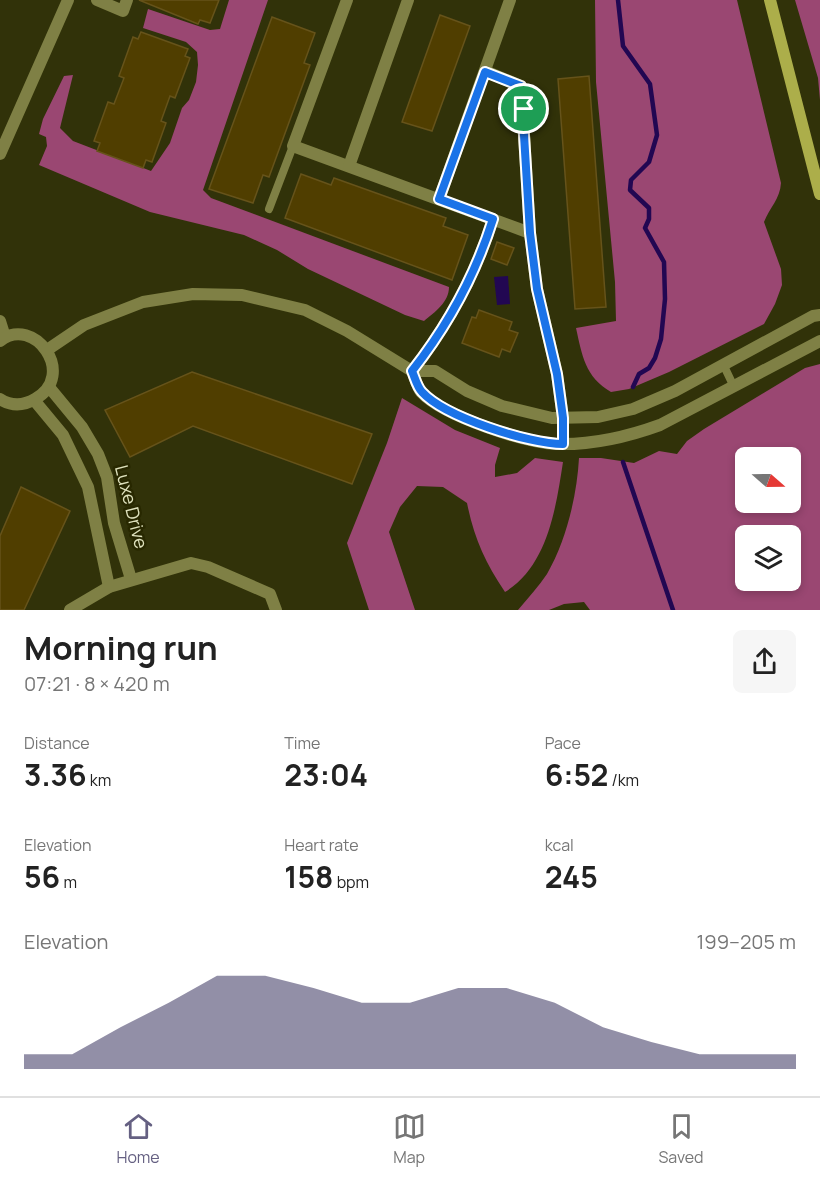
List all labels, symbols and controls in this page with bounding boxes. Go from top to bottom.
pin [498,83,549,134]
icon: arrive [507,92,540,125]
north arrow [735,447,801,513]
map controls [735,447,801,591]
street label: Luxe Drive [110,463,154,551]
button: layers [735,525,801,591]
text: Morning run [24,625,218,670]
button: share [733,630,796,693]
text: 07:21 · 8 × 420 m [24,670,170,697]
text: Distance [24,732,90,754]
text: Time [284,732,320,754]
text: Pace [545,732,581,754]
text: 3.36 [24,754,87,795]
text: 23:04 [284,754,368,795]
text: 6:52 [545,754,608,795]
text: km [87,769,111,791]
text: /km [608,769,639,791]
text: Elevation [24,834,92,856]
text: Heart rate [284,834,359,856]
text: kcal [545,834,574,856]
text: 56 [24,856,60,897]
text: 158 [284,856,333,897]
text: 245 [545,856,598,897]
text: m [60,871,77,893]
text: bpm [333,871,369,893]
text: Elevation [24,928,108,955]
text: 199–205 m [696,928,796,955]
tab: Home [116,1110,160,1168]
tab: Map [393,1110,426,1168]
tab: Saved [658,1110,704,1168]

